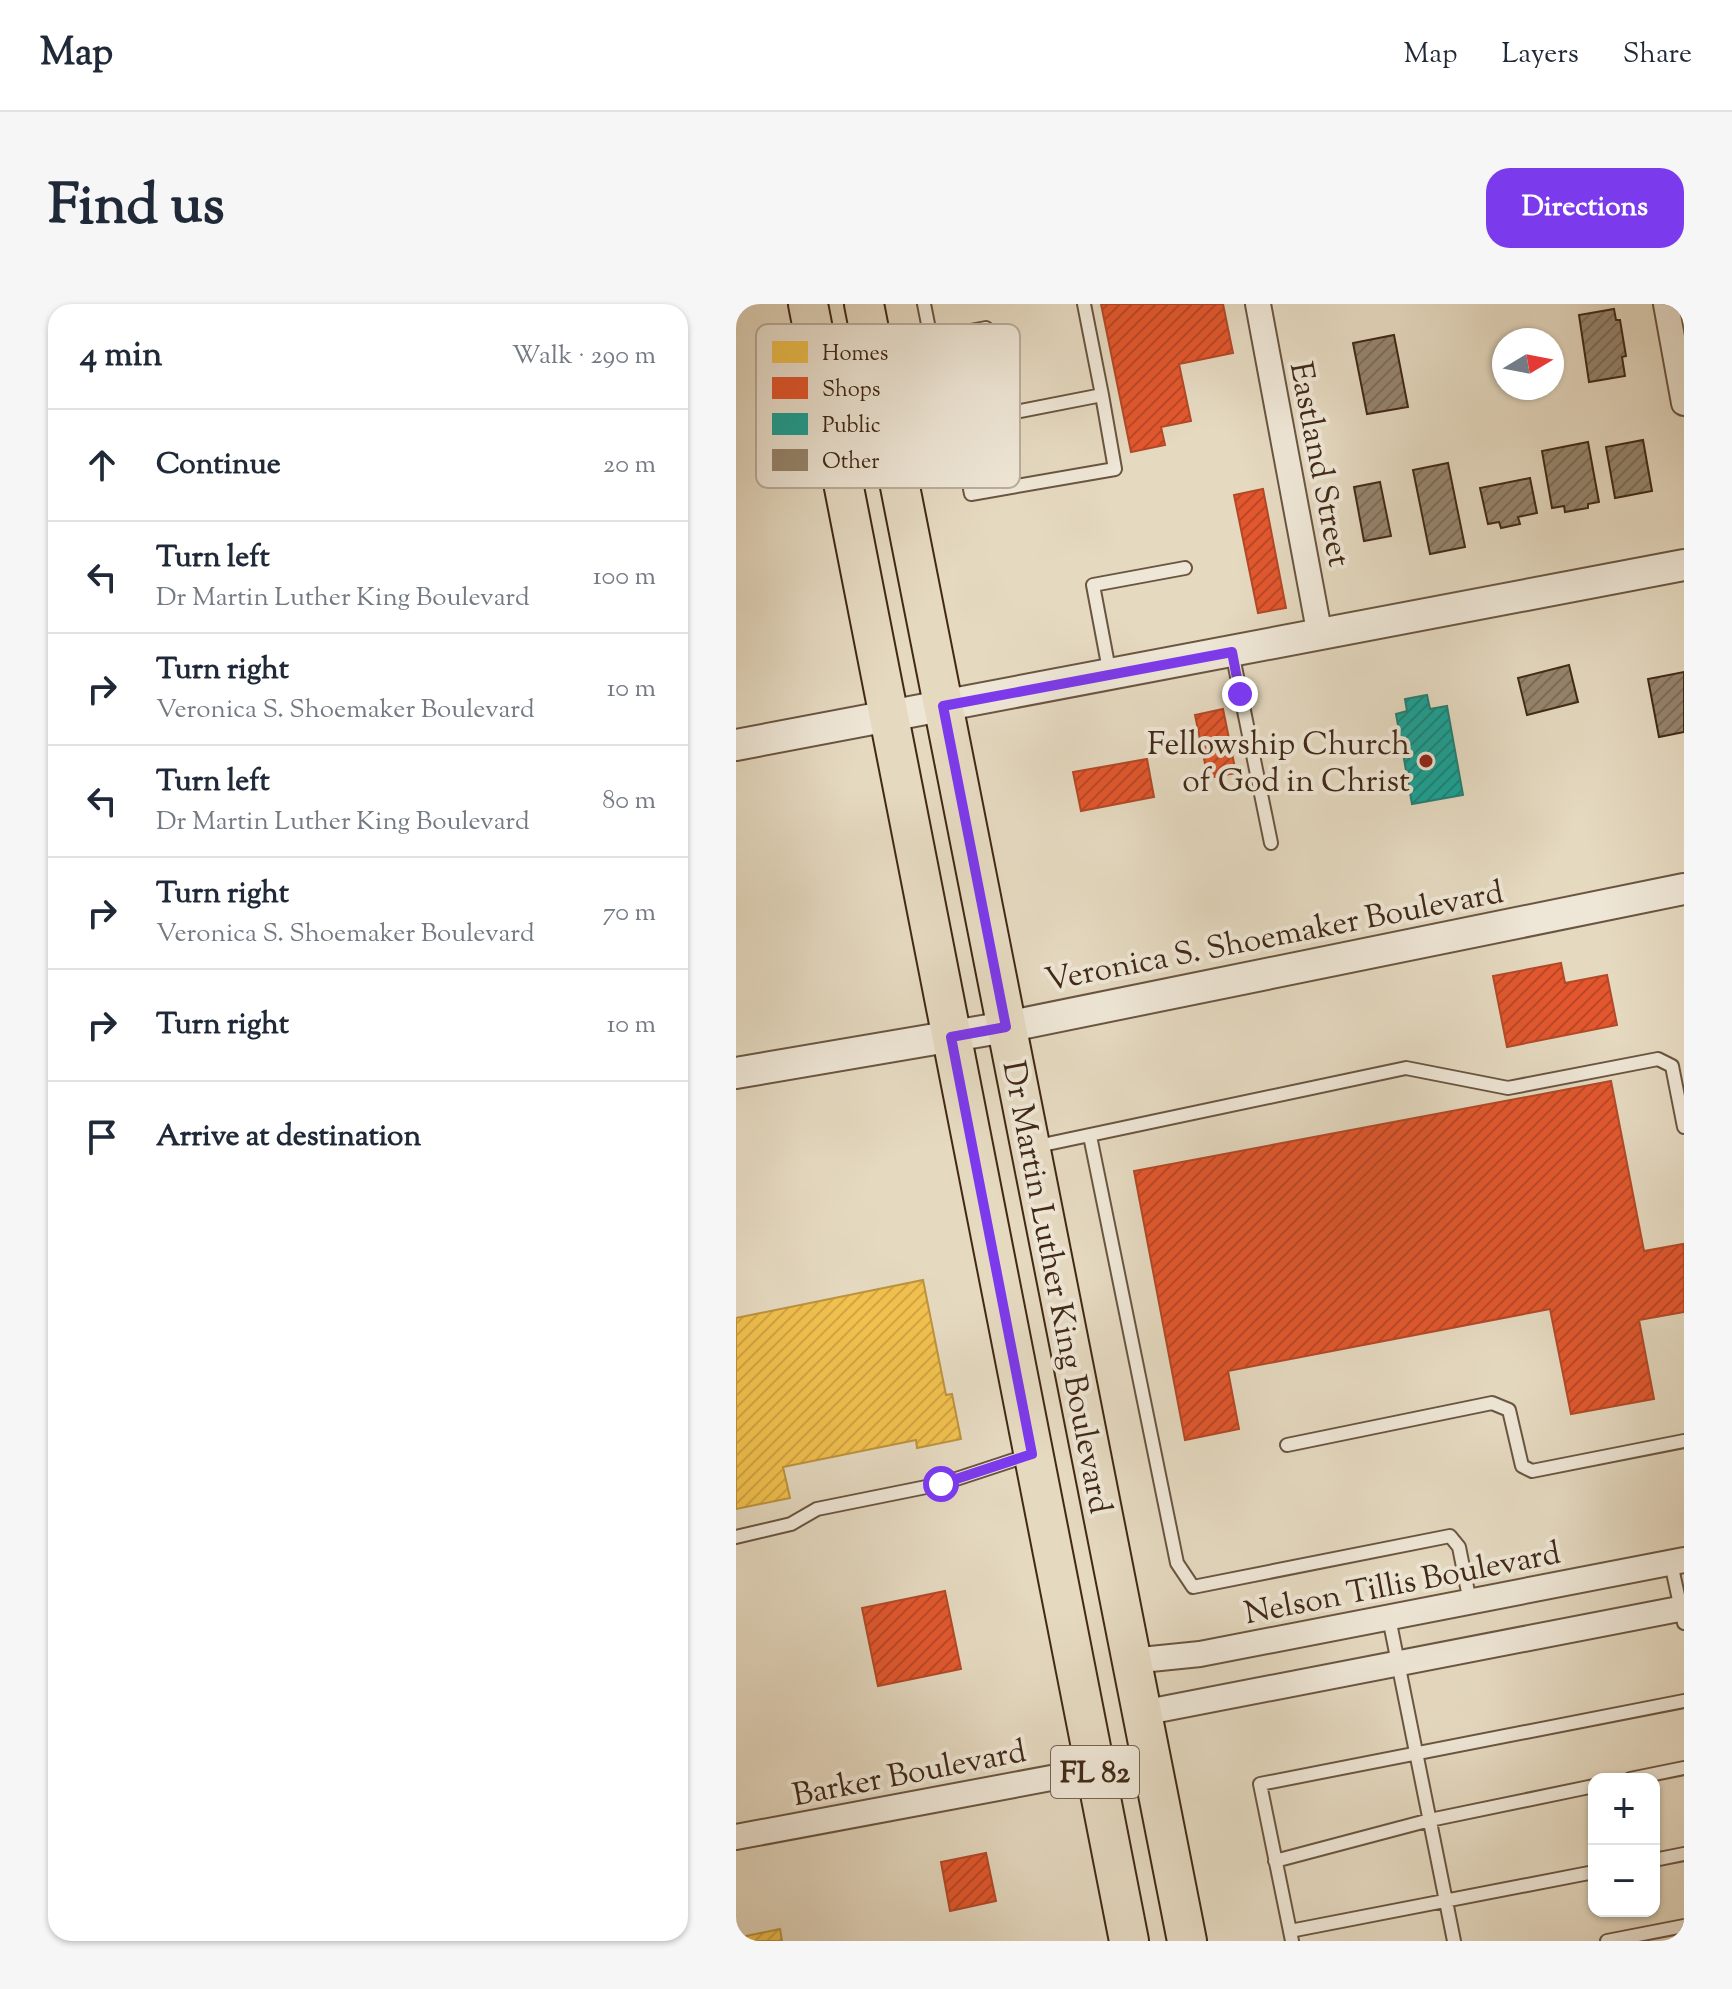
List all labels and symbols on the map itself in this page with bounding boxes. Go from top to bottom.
legend [756,324,1020,488]
north arrow [1492,328,1564,400]
text: Homes [822,339,888,371]
street label: Eastland Street [1276,358,1360,571]
text: Shops [822,375,880,407]
text: Public [822,411,881,443]
text: Other [822,447,880,479]
route end [1222,676,1258,712]
place label: Fellowship Church of God in Christ [1147,723,1410,806]
marker: Fellowship Church of God in Christ [1417,752,1435,770]
street label: Veronica S. Shoemaker Boulevard [1041,871,1508,1005]
street label: Dr Martin Luther King Boulevard [989,1057,1122,1518]
route start [923,1466,959,1502]
street label: Nelson Tillis Boulevard [1241,1532,1565,1638]
street label: Barker Boulevard [789,1730,1030,1820]
road number: FL 82 [1051,1746,1139,1798]

